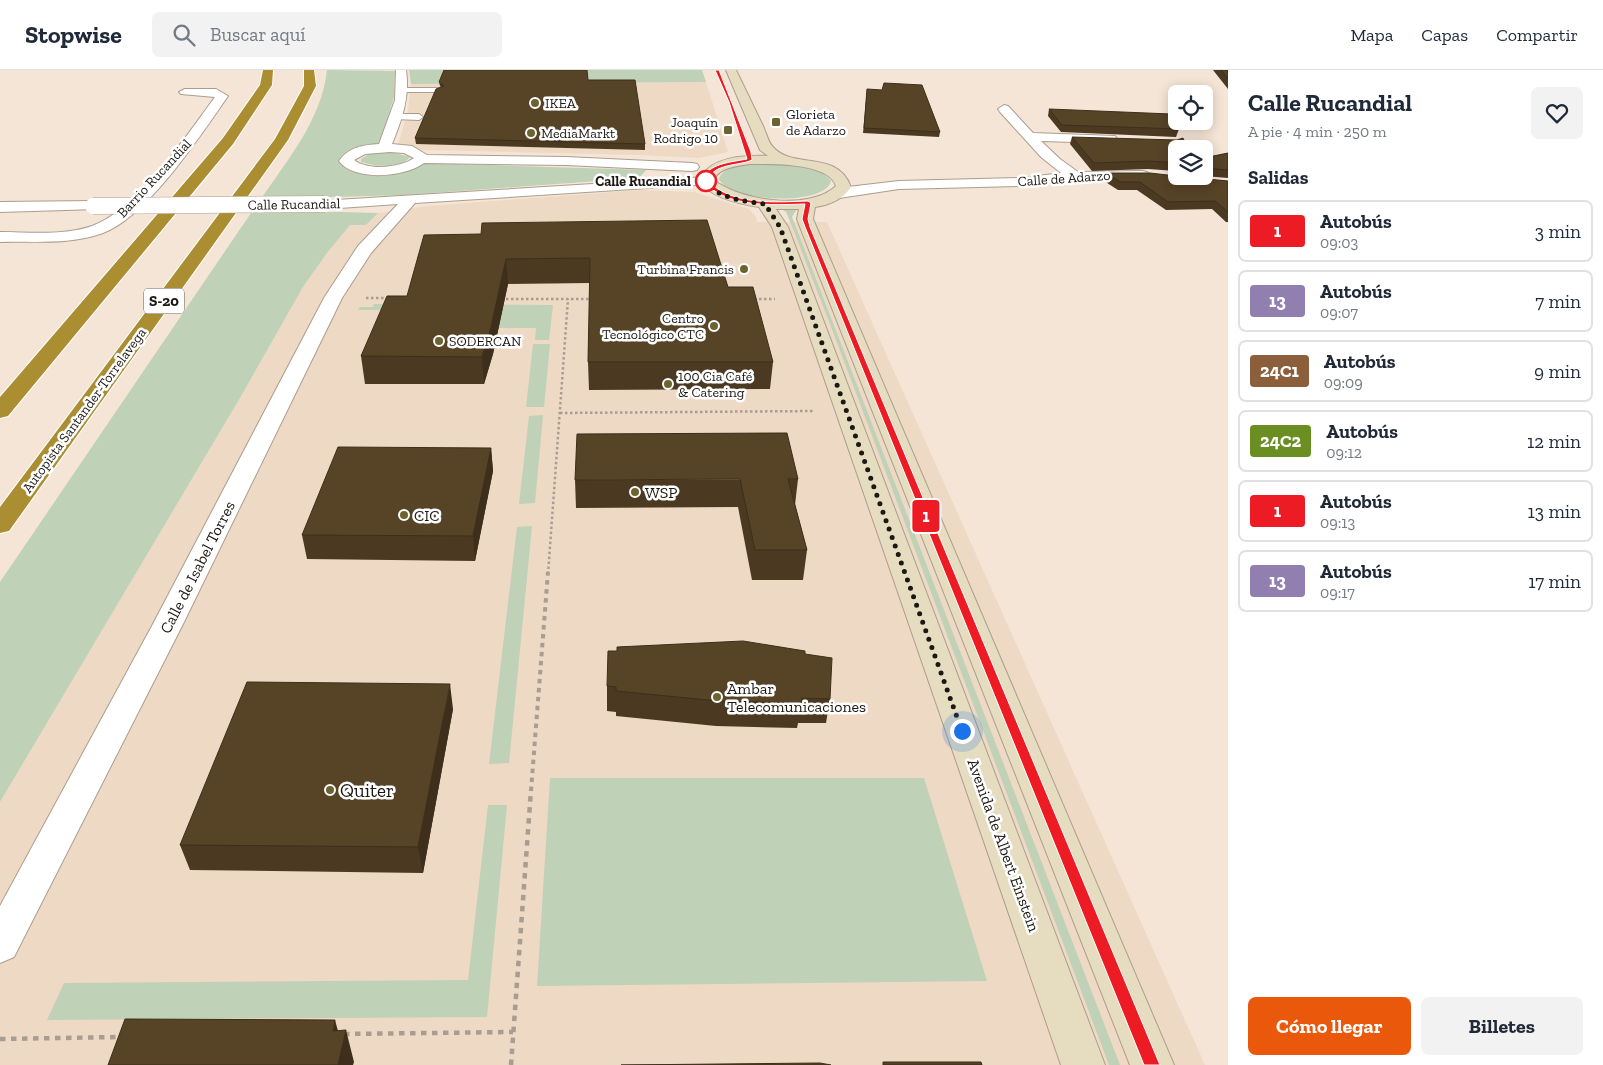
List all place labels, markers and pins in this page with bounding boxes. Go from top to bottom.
place label: IKEA [545,95,577,112]
marker: IKEA [529,97,541,109]
place label: Glorieta de Adarzo [786,106,846,139]
place label: Joaquín Rodrigo 10 [653,114,718,147]
marker: Glorieta de Adarzo [770,116,782,128]
marker: Joaquín Rodrigo 10 [722,124,734,136]
place label: MediaMarkt [541,125,616,142]
marker: MediaMarkt [525,127,537,139]
marker: Calle Rucandial [695,170,717,192]
place label: Calle Rucandial [595,173,691,190]
place label: Turbina Francis [637,261,734,278]
marker: Turbina Francis [738,263,750,275]
place label: Centro Tecnológico CTC [602,310,704,343]
marker: Centro Tecnológico CTC [708,320,720,332]
place label: SODERCAN [449,333,521,350]
marker: SODERCAN [433,335,445,347]
place label: 100 Cia Café & Catering [678,368,753,401]
marker: 100 Cia Café & Catering [662,378,674,390]
place label: WSP [645,483,678,502]
marker: WSP [629,486,641,498]
place label: CIC [414,506,440,525]
marker: CIC [398,509,410,521]
place label: Ambar Telecomunicaciones [727,679,866,716]
marker: Ambar Telecomunicaciones [711,691,723,703]
place label: Quiter [340,779,394,802]
marker: Quiter [324,784,336,796]

